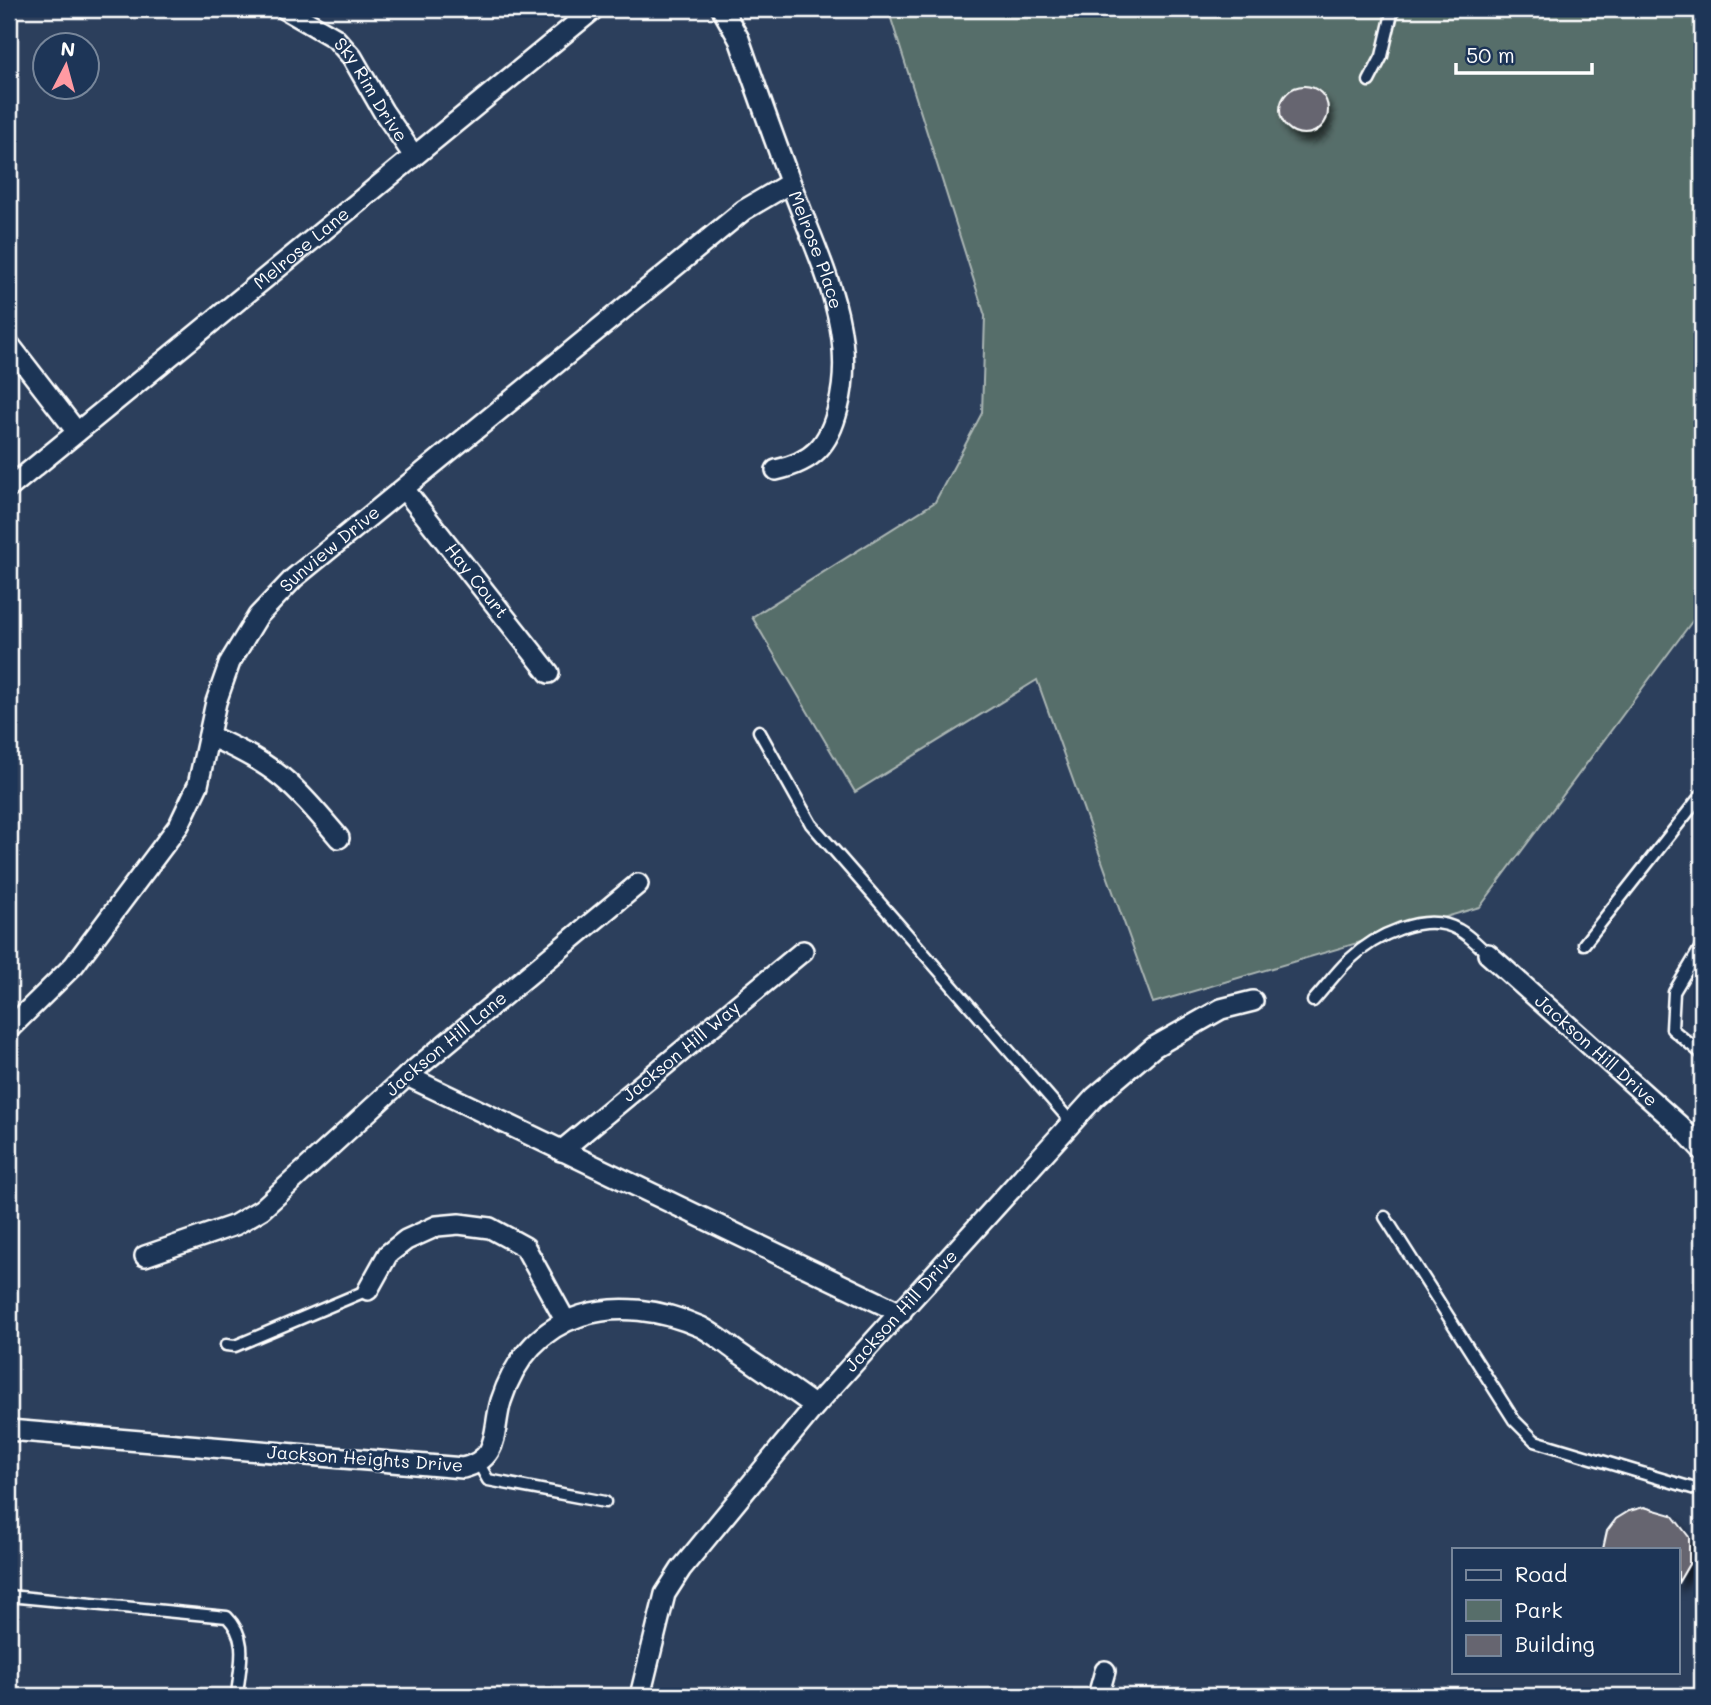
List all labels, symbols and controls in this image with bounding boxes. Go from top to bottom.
north arrow [32,32,102,102]
street label: Sky Rim Drive [329,32,414,146]
scale bar [1456,32,1592,76]
text: N [59,35,76,62]
text: 50 m [1466,41,1515,68]
street label: Melrose Place [784,187,849,311]
street label: Melrose Lane [248,201,354,294]
street label: Sunview Drive [274,500,384,597]
street label: Hay Court [440,538,514,623]
street label: Jackson Hill Lane [380,985,511,1101]
street label: Jackson Hill Drive [1530,989,1663,1111]
street label: Jackson Hill Way [617,995,745,1107]
street label: Jackson Hill Drive [839,1244,962,1377]
street label: Jackson Heights Drive [266,1439,464,1477]
legend [1452,1548,1680,1674]
text: Road [1515,1560,1567,1587]
text: Park [1515,1596,1563,1623]
text: Building [1515,1630,1595,1657]

